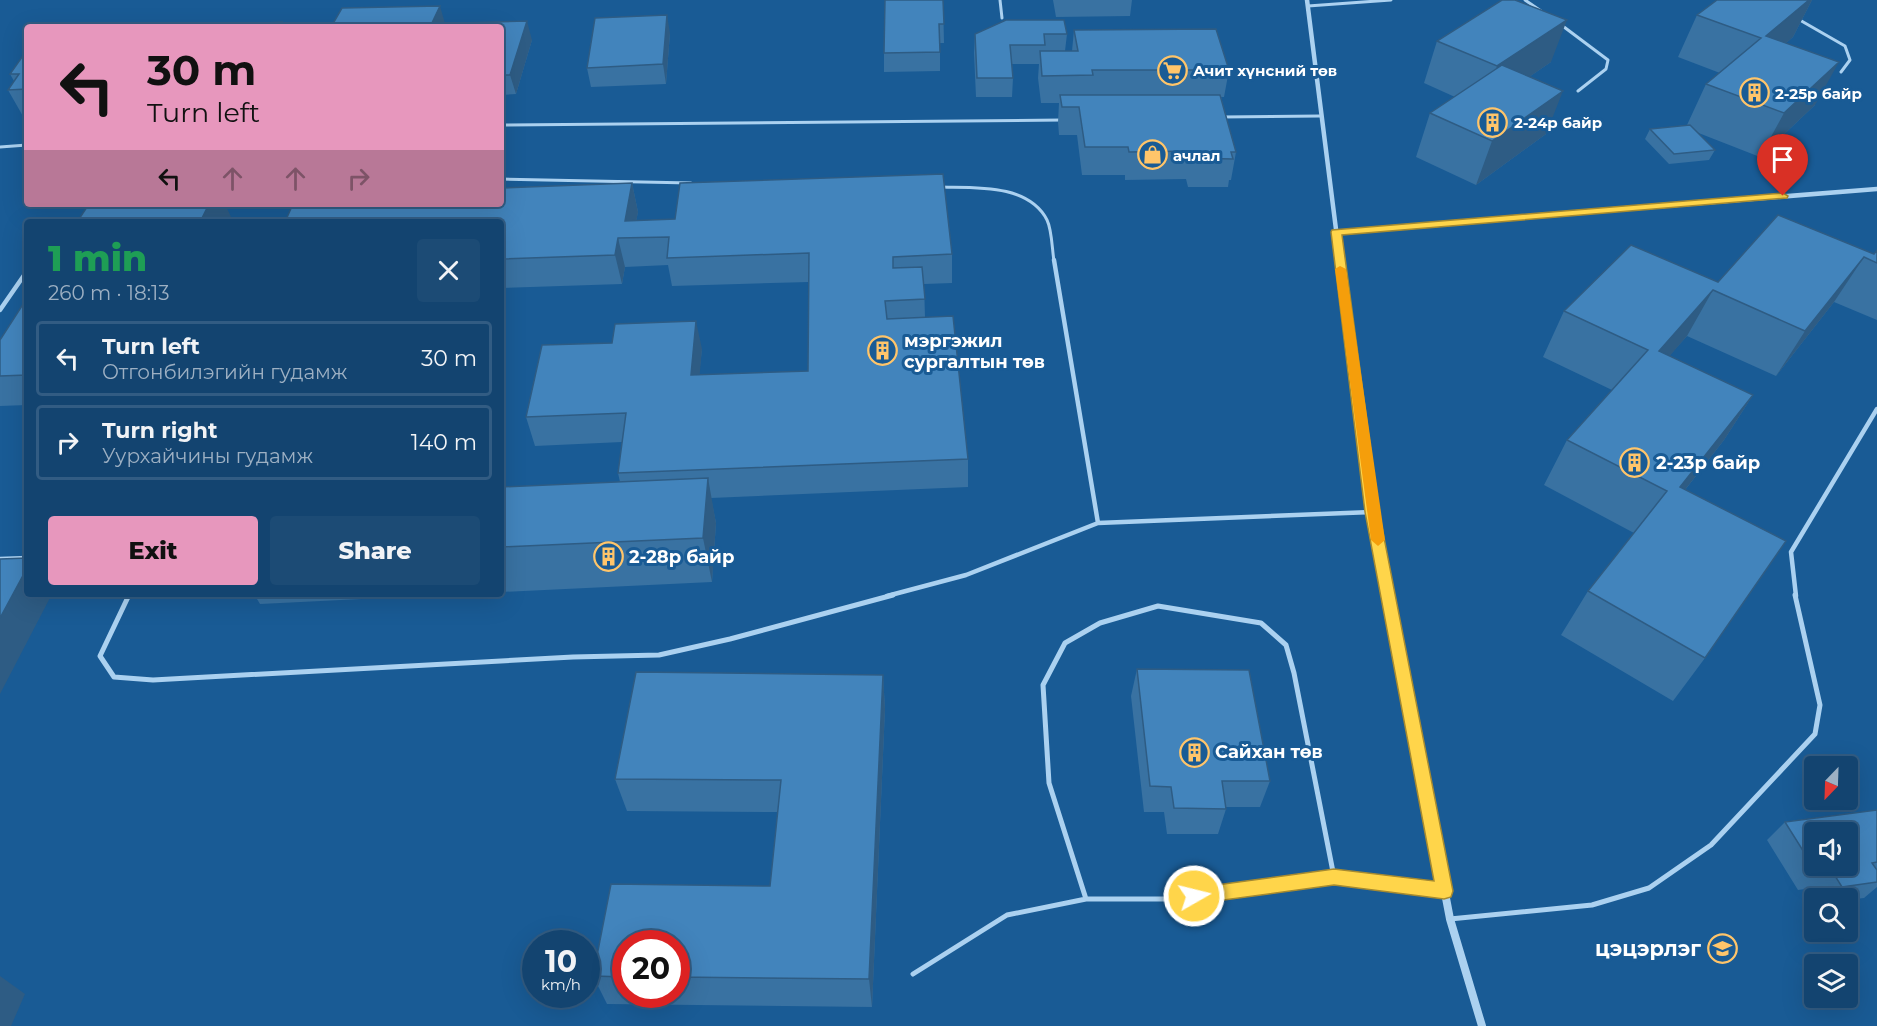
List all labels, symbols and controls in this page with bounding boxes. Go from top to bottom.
text: 30 m [147,44,256,96]
icon: left [48,48,126,126]
supermarket icon: Ачит хүнсний төв [1156,54,1188,86]
place label: Ачит хүнсний төв [1193,61,1337,80]
building icon: 2-25р байр [1738,77,1770,109]
place label: 2-25р байр [1775,84,1862,103]
text: Turn left [147,96,260,129]
building icon: 2-24р байр [1477,106,1509,138]
place label: 2-24р байр [1514,113,1602,132]
pin [1757,134,1808,196]
shop icon: ачлал [1136,139,1168,171]
icon: arrive [1766,143,1799,176]
place label: ачлал [1173,146,1221,165]
icon: left [153,162,186,195]
icon: ahead [216,162,249,195]
icon: ahead [279,162,312,195]
icon: right [342,162,375,195]
text: 1 min [48,236,147,280]
button: close [417,239,480,302]
text: 260 m · 18:13 [48,281,169,305]
place label: мэргэжил сургалтын төв [904,330,1045,373]
text: Turn left [102,333,200,360]
building icon: мэргэжил сургалтын төв [867,335,899,367]
icon: left [51,342,84,375]
text: 30 m [421,345,477,372]
text: Отгонбилэгийн гудамж [102,360,347,384]
text: Turn right [102,417,217,444]
icon: right [51,426,84,459]
text: 140 m [411,429,477,456]
text: Уурхайчины гудамж [102,444,313,468]
building icon: 2-23р байр [1619,447,1651,479]
place label: 2-23р байр [1656,452,1760,474]
button: Exit [48,516,258,585]
button: Share [270,516,480,585]
building icon: 2-28р байр [592,541,624,573]
place label: 2-28р байр [629,546,734,568]
building icon: Сайхан төв [1178,736,1210,768]
place label: Сайхан төв [1215,741,1323,763]
north arrow [1804,756,1858,810]
map controls [1804,756,1858,1008]
button: sound [1804,822,1858,876]
position arrow [1162,864,1226,928]
button: search [1804,888,1858,942]
speed limit sign: 20 [612,930,690,1008]
school or university icon: цэцэрлэг [1706,932,1738,964]
place label: цэцэрлэг [1595,936,1701,961]
text: 10 [545,943,577,980]
button: layers [1804,954,1858,1008]
text: km/h [541,975,581,994]

